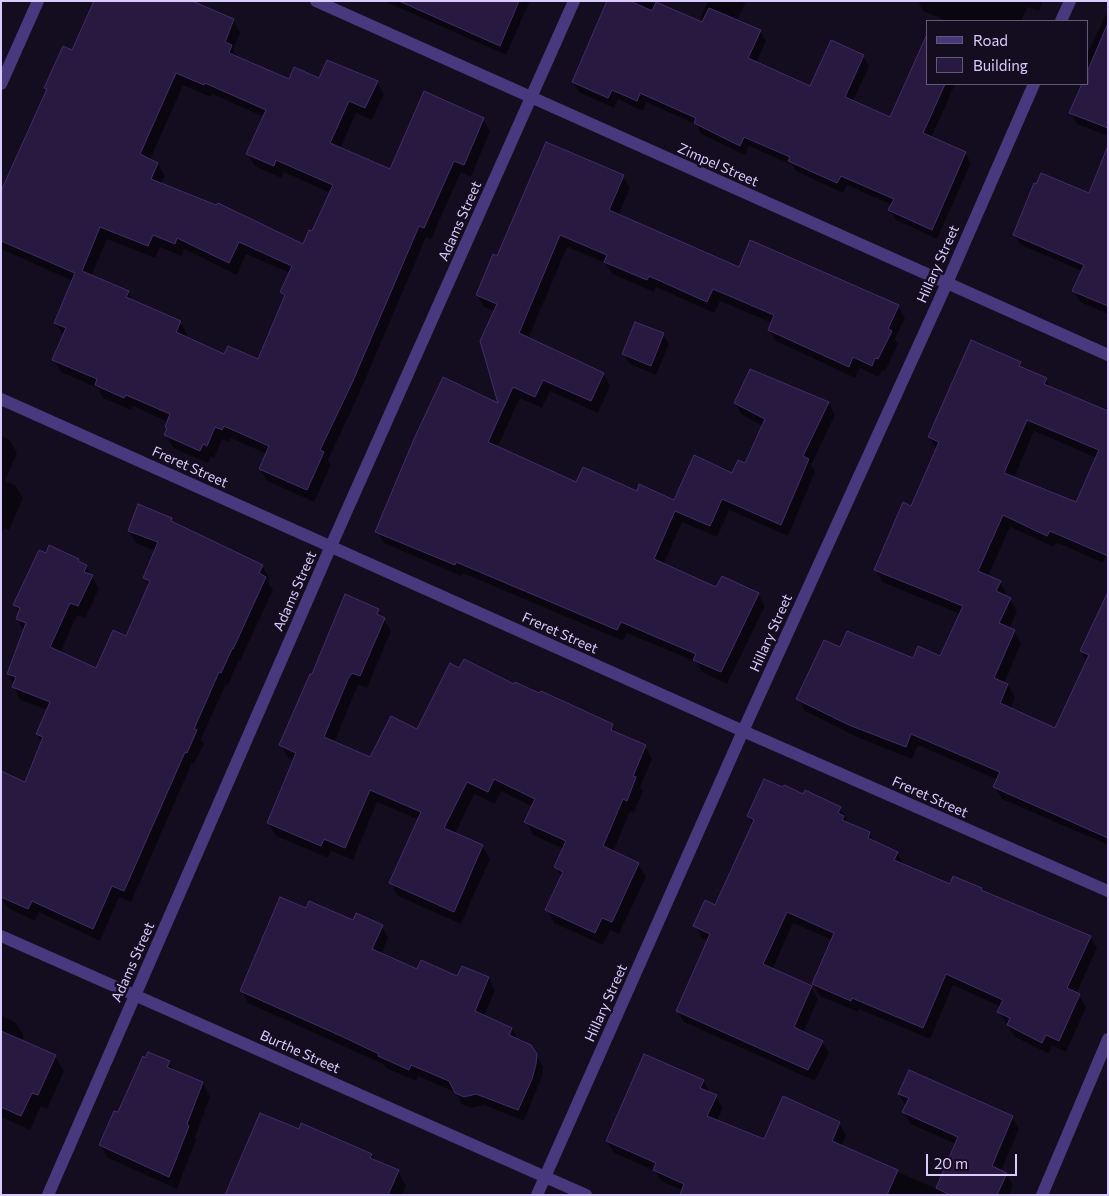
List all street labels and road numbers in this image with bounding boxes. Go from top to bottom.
street label: Zimpel Street [675,140,761,190]
street label: Adams Street [435,178,485,264]
street label: Hillary Street [913,222,963,306]
street label: Freret Street [149,443,231,491]
street label: Adams Street [270,548,320,634]
street label: Hillary Street [746,591,796,675]
street label: Freret Street [519,609,601,657]
street label: Freret Street [889,773,971,821]
street label: Adams Street [108,919,158,1005]
street label: Hillary Street [581,961,631,1045]
street label: Burthe Street [257,1027,343,1077]

